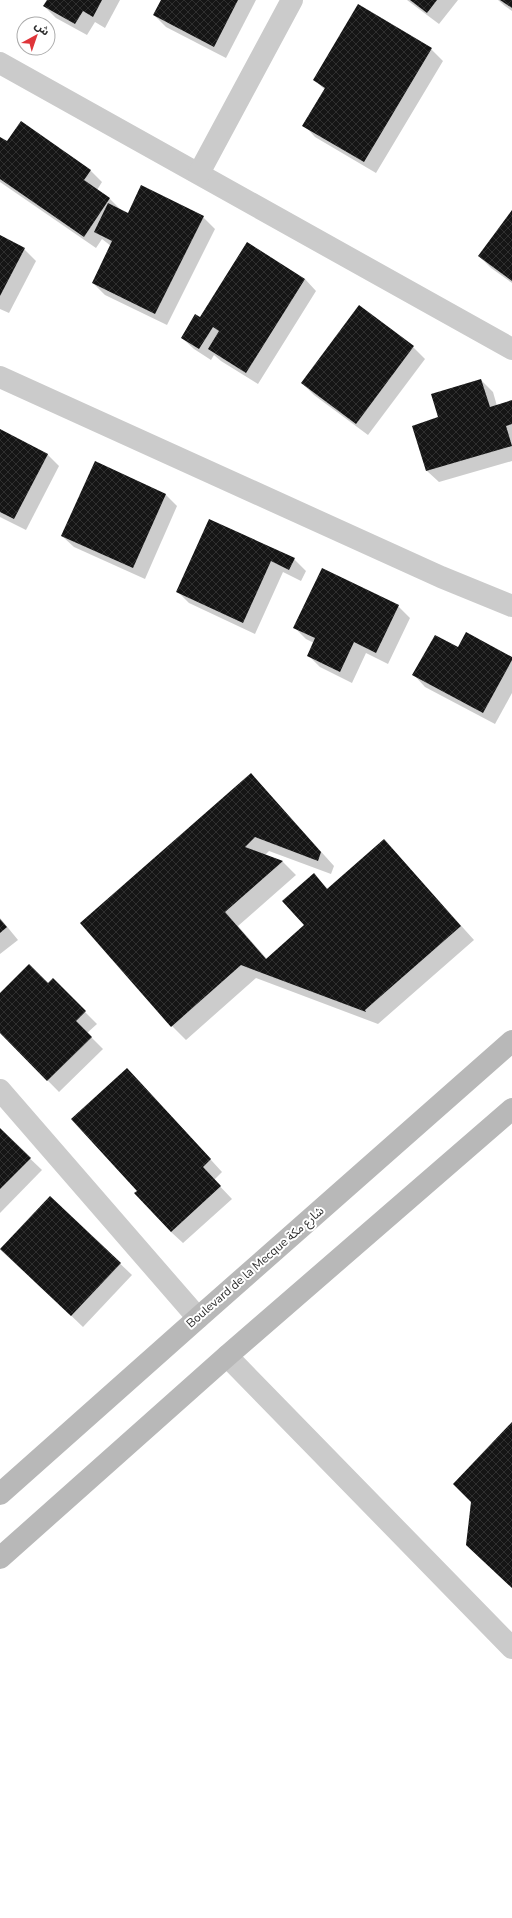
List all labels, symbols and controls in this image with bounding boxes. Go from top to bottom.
north arrow [16,16,56,56]
text: ش [32,18,53,39]
street label: Boulevard de la Mecque شارع مكة [183,1203,328,1332]

